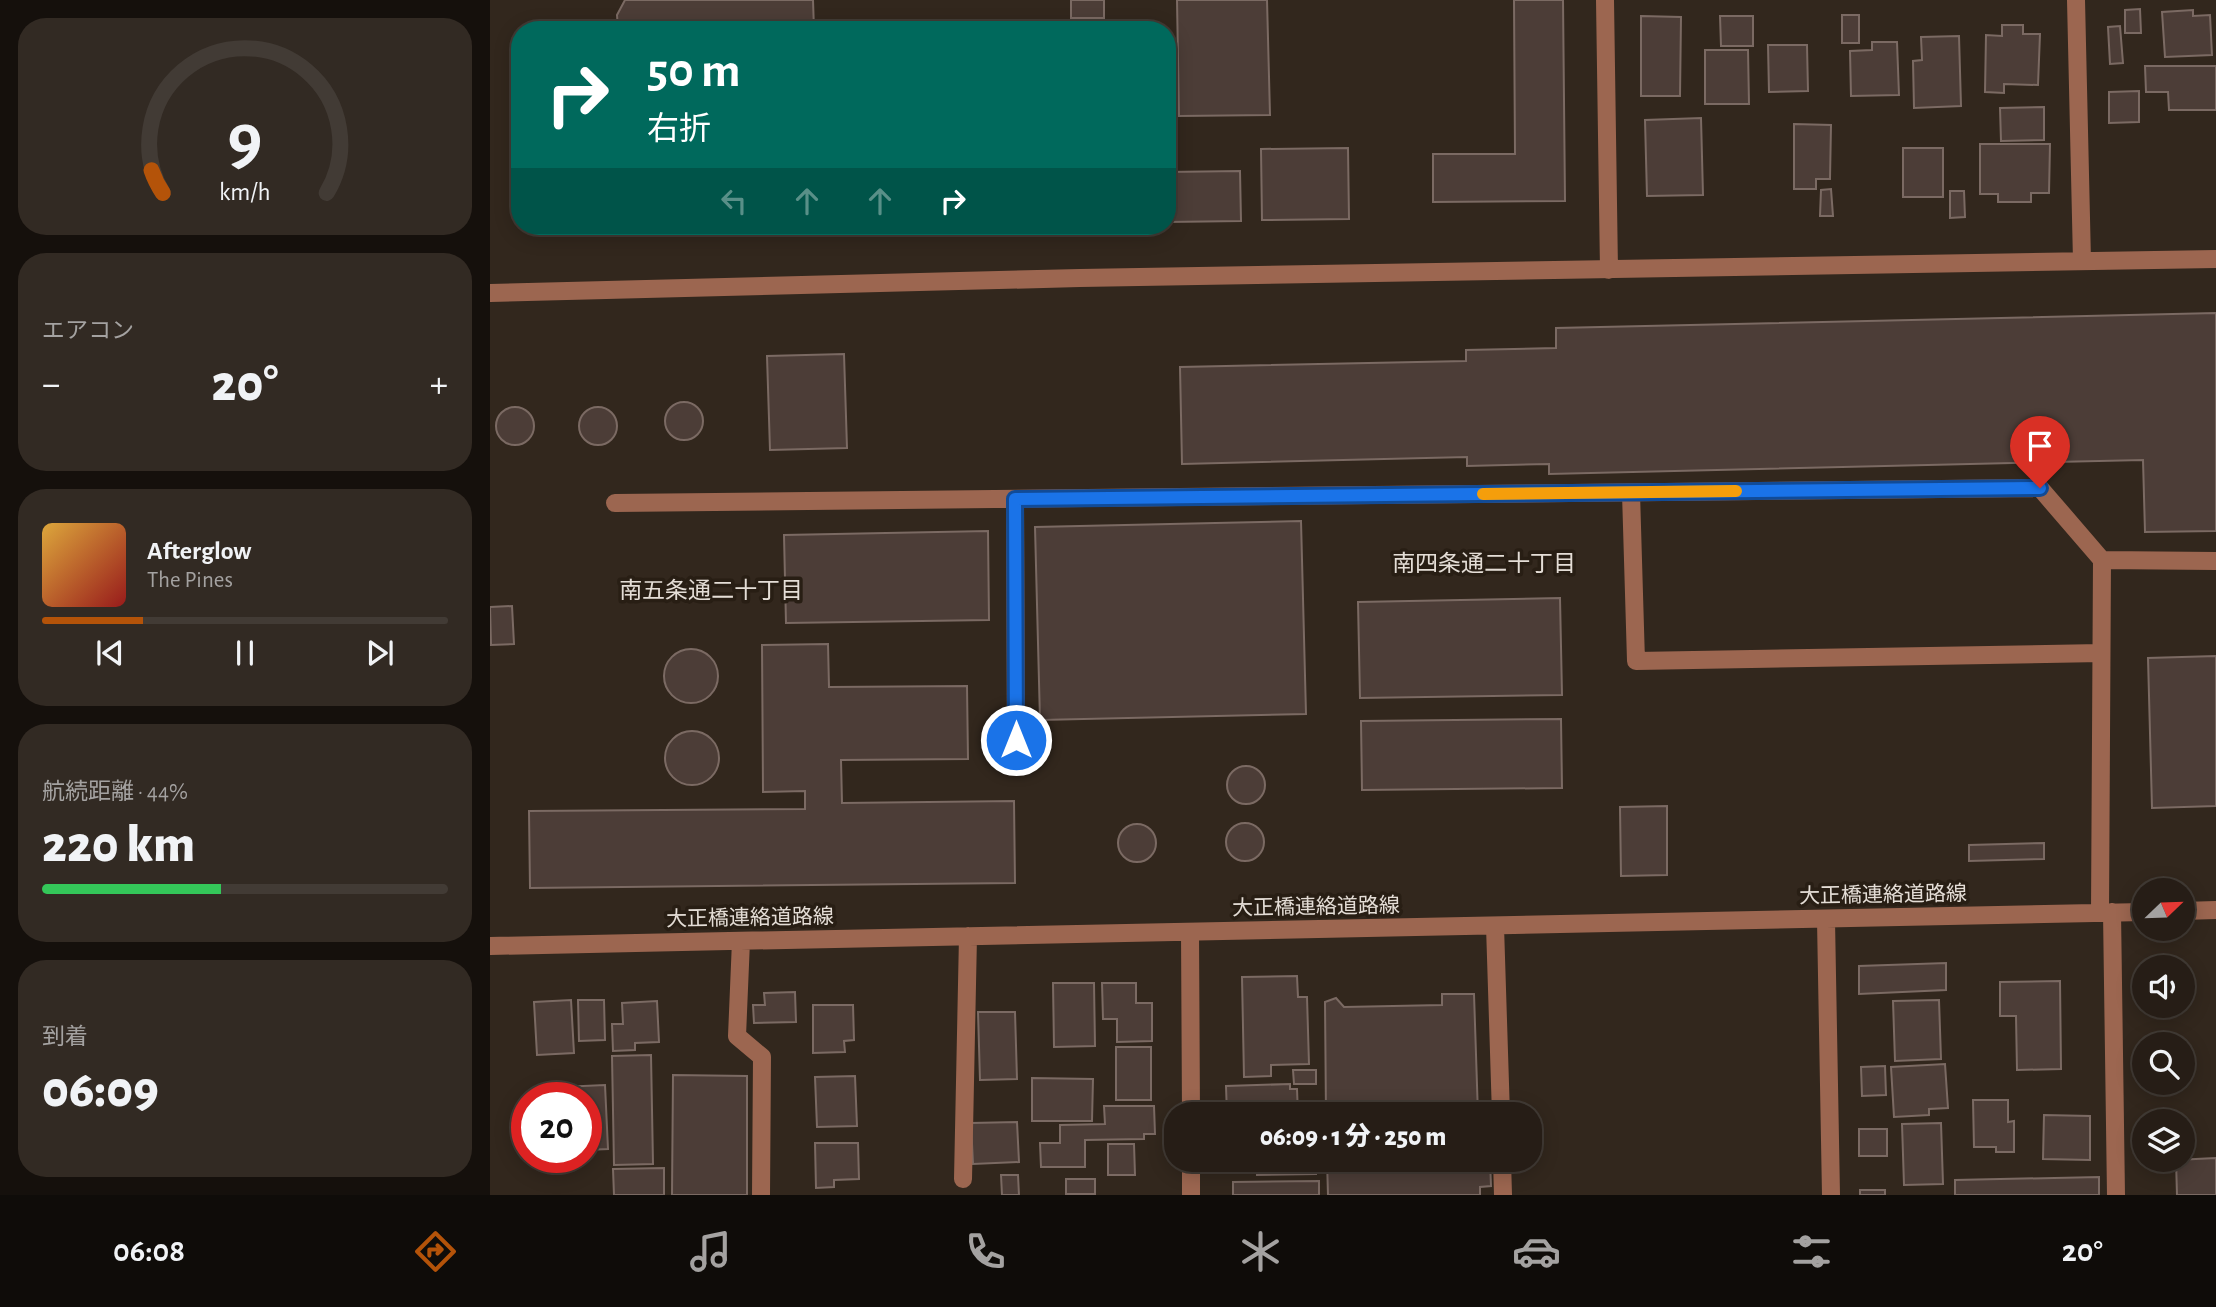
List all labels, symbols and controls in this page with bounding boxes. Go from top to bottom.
text: 50 m [647,47,741,96]
icon: right [532,49,623,140]
text: 9 [227,105,263,178]
text: 右折 [647,113,711,145]
text: km/h [219,180,271,205]
icon: left [715,182,753,220]
icon: ahead [788,182,826,220]
icon: ahead [861,182,899,220]
icon: right [934,182,972,220]
text: エアコン [42,320,134,343]
text: 20° [211,358,279,410]
text: − [42,366,60,404]
text: + [430,366,448,404]
pin [2010,416,2070,488]
icon: arrive [2021,427,2059,465]
text: Afterglow [147,538,251,564]
district label: 南四条通二十丁目 [1392,551,1576,576]
text: The Pines [147,569,233,592]
district label: 南五条通二十丁目 [619,578,803,603]
icon: previous [91,634,129,672]
icon: pause [226,634,264,672]
icon: next [361,634,399,672]
position arrow [979,703,1053,777]
text: 航続距離 · 44% [42,781,188,804]
text: 220 km [42,819,195,871]
north arrow [2132,878,2194,942]
map controls [2132,878,2195,1172]
street label: 大正橋連絡道路線 [1799,882,1967,907]
street label: 大正橋連絡道路線 [1232,894,1400,919]
street label: 大正橋連絡道路線 [666,905,834,930]
button: sound [2132,955,2195,1018]
text: 到着 [42,1026,88,1049]
button: search [2132,1032,2195,1095]
text: 06:09 [42,1064,159,1116]
speed limit sign: 20 [511,1082,602,1173]
button: layers [2132,1109,2195,1172]
text: 06:09 · 1 分 · 250 m [1260,1124,1446,1150]
icon: directions [411,1227,460,1276]
icon: music [686,1227,735,1276]
icon: phone [961,1227,1010,1276]
icon: climate [1236,1227,1285,1276]
icon: car [1512,1227,1561,1276]
icon: filters [1787,1227,1836,1276]
text: 06:08 [113,1235,185,1267]
text: 20° [2062,1235,2103,1267]

